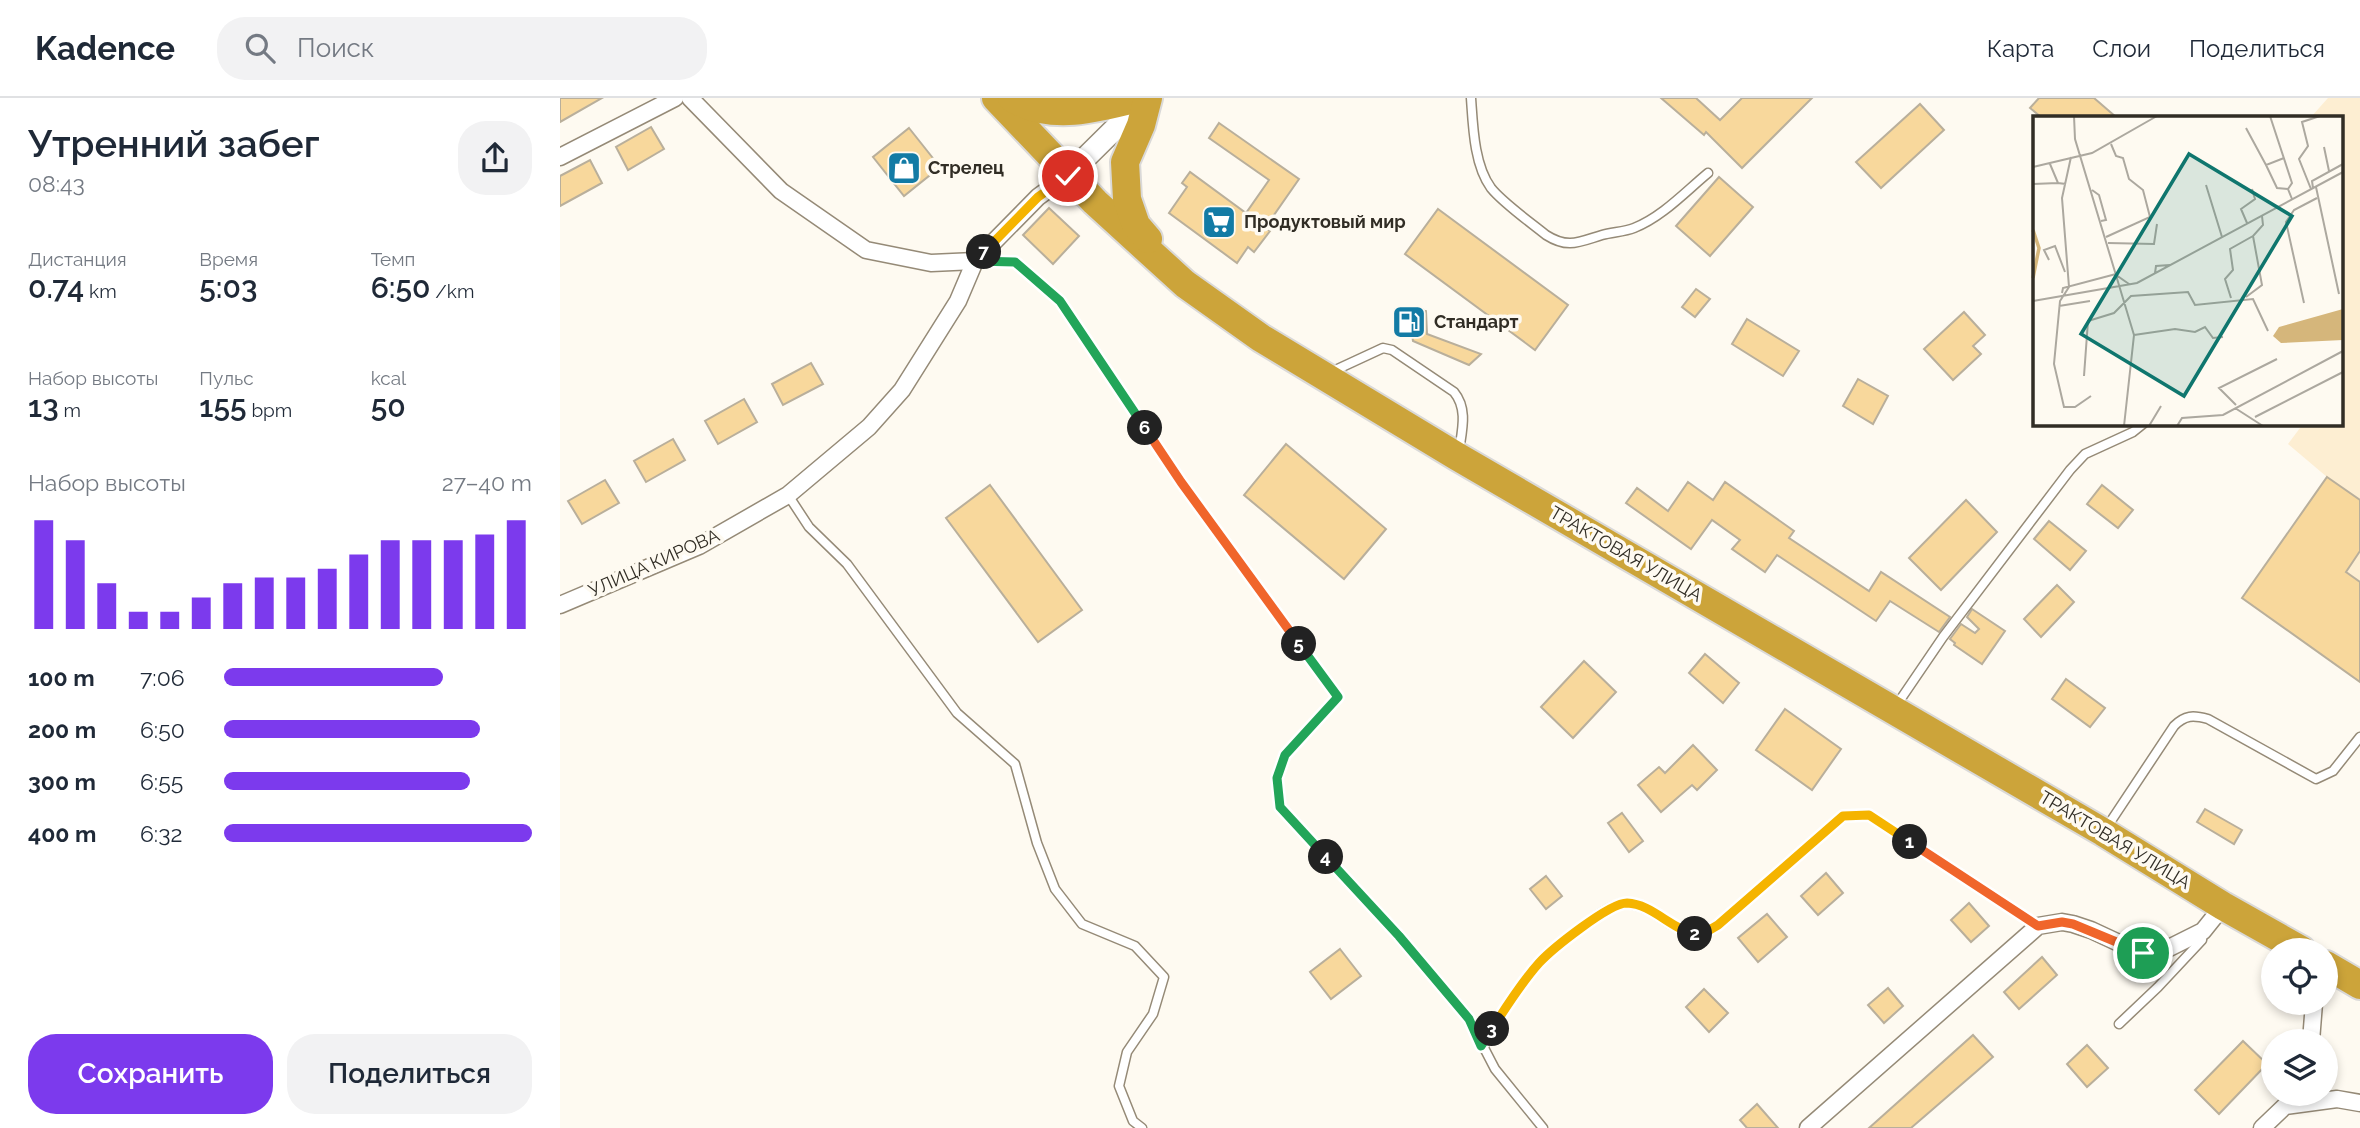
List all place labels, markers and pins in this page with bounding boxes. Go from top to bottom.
pin [1038,146,1098,206]
shop icon: Стрелец [885,149,923,187]
place label: Стрелец [928,157,1004,178]
supermarket icon: Продуктовый мир [1200,203,1238,241]
place label: Продуктовый мир [1244,211,1406,232]
pin: 7 [966,234,1002,270]
fuel station icon: Стандарт [1390,303,1428,341]
place label: Стандарт [1434,311,1519,332]
pin: 6 [1128,410,1162,446]
pin: 5 [1282,626,1316,662]
pin: 1 [1892,824,1928,860]
pin: 4 [1308,840,1344,874]
pin: 2 [1678,916,1712,952]
pin [2113,923,2173,983]
pin: 3 [1474,1012,1510,1046]

